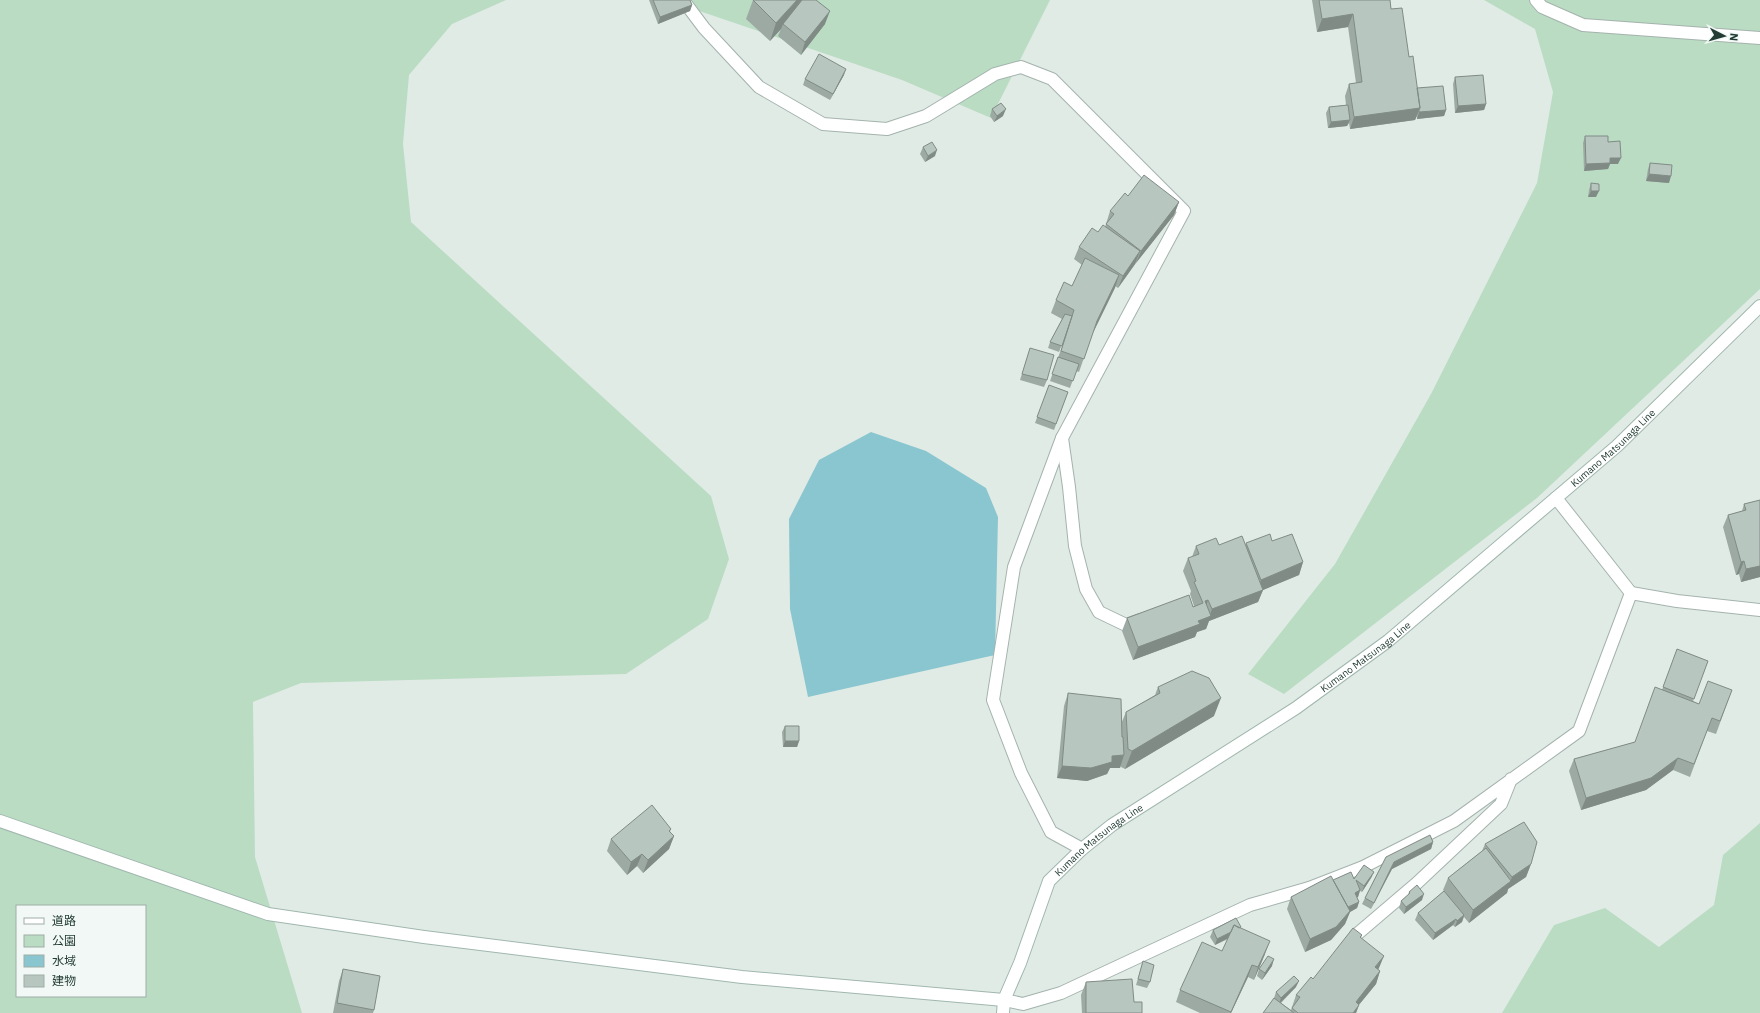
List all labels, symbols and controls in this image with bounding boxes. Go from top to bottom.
north arrow [1704,16,1744,56]
text: N [1727,32,1741,42]
street label: Kumano Matsunaga Line [1568,406,1658,490]
street label: Kumano Matsunaga Line [1318,618,1414,695]
street label: Kumano Matsunaga Line [1052,801,1146,879]
legend [16,905,146,997]
text: 道路 [52,913,76,928]
text: 公園 [52,933,76,948]
text: 水域 [52,953,76,968]
text: 建物 [52,973,76,988]

